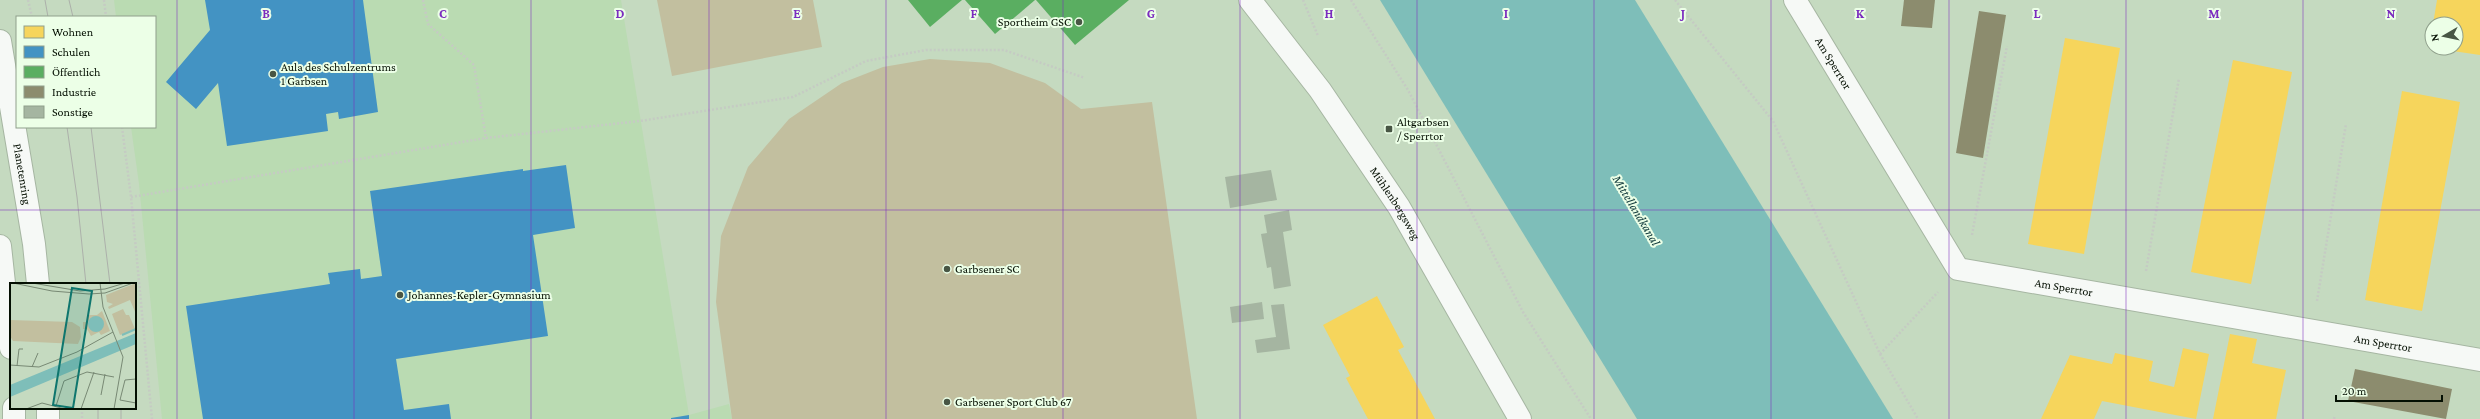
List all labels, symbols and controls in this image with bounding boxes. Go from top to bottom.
text: B [262,6,270,21]
text: C [439,6,447,21]
text: D [616,6,625,21]
text: E [793,6,801,21]
text: F [971,6,978,21]
text: G [1147,6,1155,21]
text: H [1325,6,1334,21]
text: I [1504,6,1508,21]
text: J [1679,6,1685,21]
text: K [1856,6,1865,21]
text: L [2034,6,2041,21]
text: M [2208,6,2220,21]
text: N [2387,6,2396,21]
place label: Sportheim GSC [998,15,1071,29]
legend [16,16,156,128]
north arrow [2424,16,2464,56]
marker: Sportheim GSC [1074,17,1084,27]
text: Wohnen [52,25,94,39]
text: N [2428,32,2441,42]
street label: Am Sperrtor [1812,35,1855,93]
text: Schulen [52,45,91,59]
place label: Aula des Schulzentrums 1 Garbsen [281,60,396,88]
text: Öffentlich [52,65,101,79]
marker: Aula des Schulzentrums 1 Garbsen [268,69,278,79]
text: Industrie [52,85,96,99]
text: Sonstige [52,105,93,119]
place label: Altgarbsen / Sperrtor [1397,115,1450,143]
marker: Altgarbsen / Sperrtor [1384,124,1394,134]
street label: Planetenring [10,143,34,206]
street label: Mühlenbergsweg [1367,164,1423,242]
water label: Mittellandkanal [1609,171,1664,249]
place label: Garbsener SC [955,262,1019,276]
marker: Garbsener SC [942,264,952,274]
street label: Am Sperrtor [2034,276,2095,300]
inset map [10,283,136,409]
place label: Johannes-Kepler-Gymnasium [407,288,551,302]
marker: Johannes-Kepler-Gymnasium [395,290,405,300]
street label: Am Sperrtor [2353,331,2414,355]
scale bar [2336,377,2442,403]
text: 20 m [2342,384,2367,398]
place label: Garbsener Sport Club 67 [955,395,1072,409]
marker: Garbsener Sport Club 67 [942,397,952,407]

